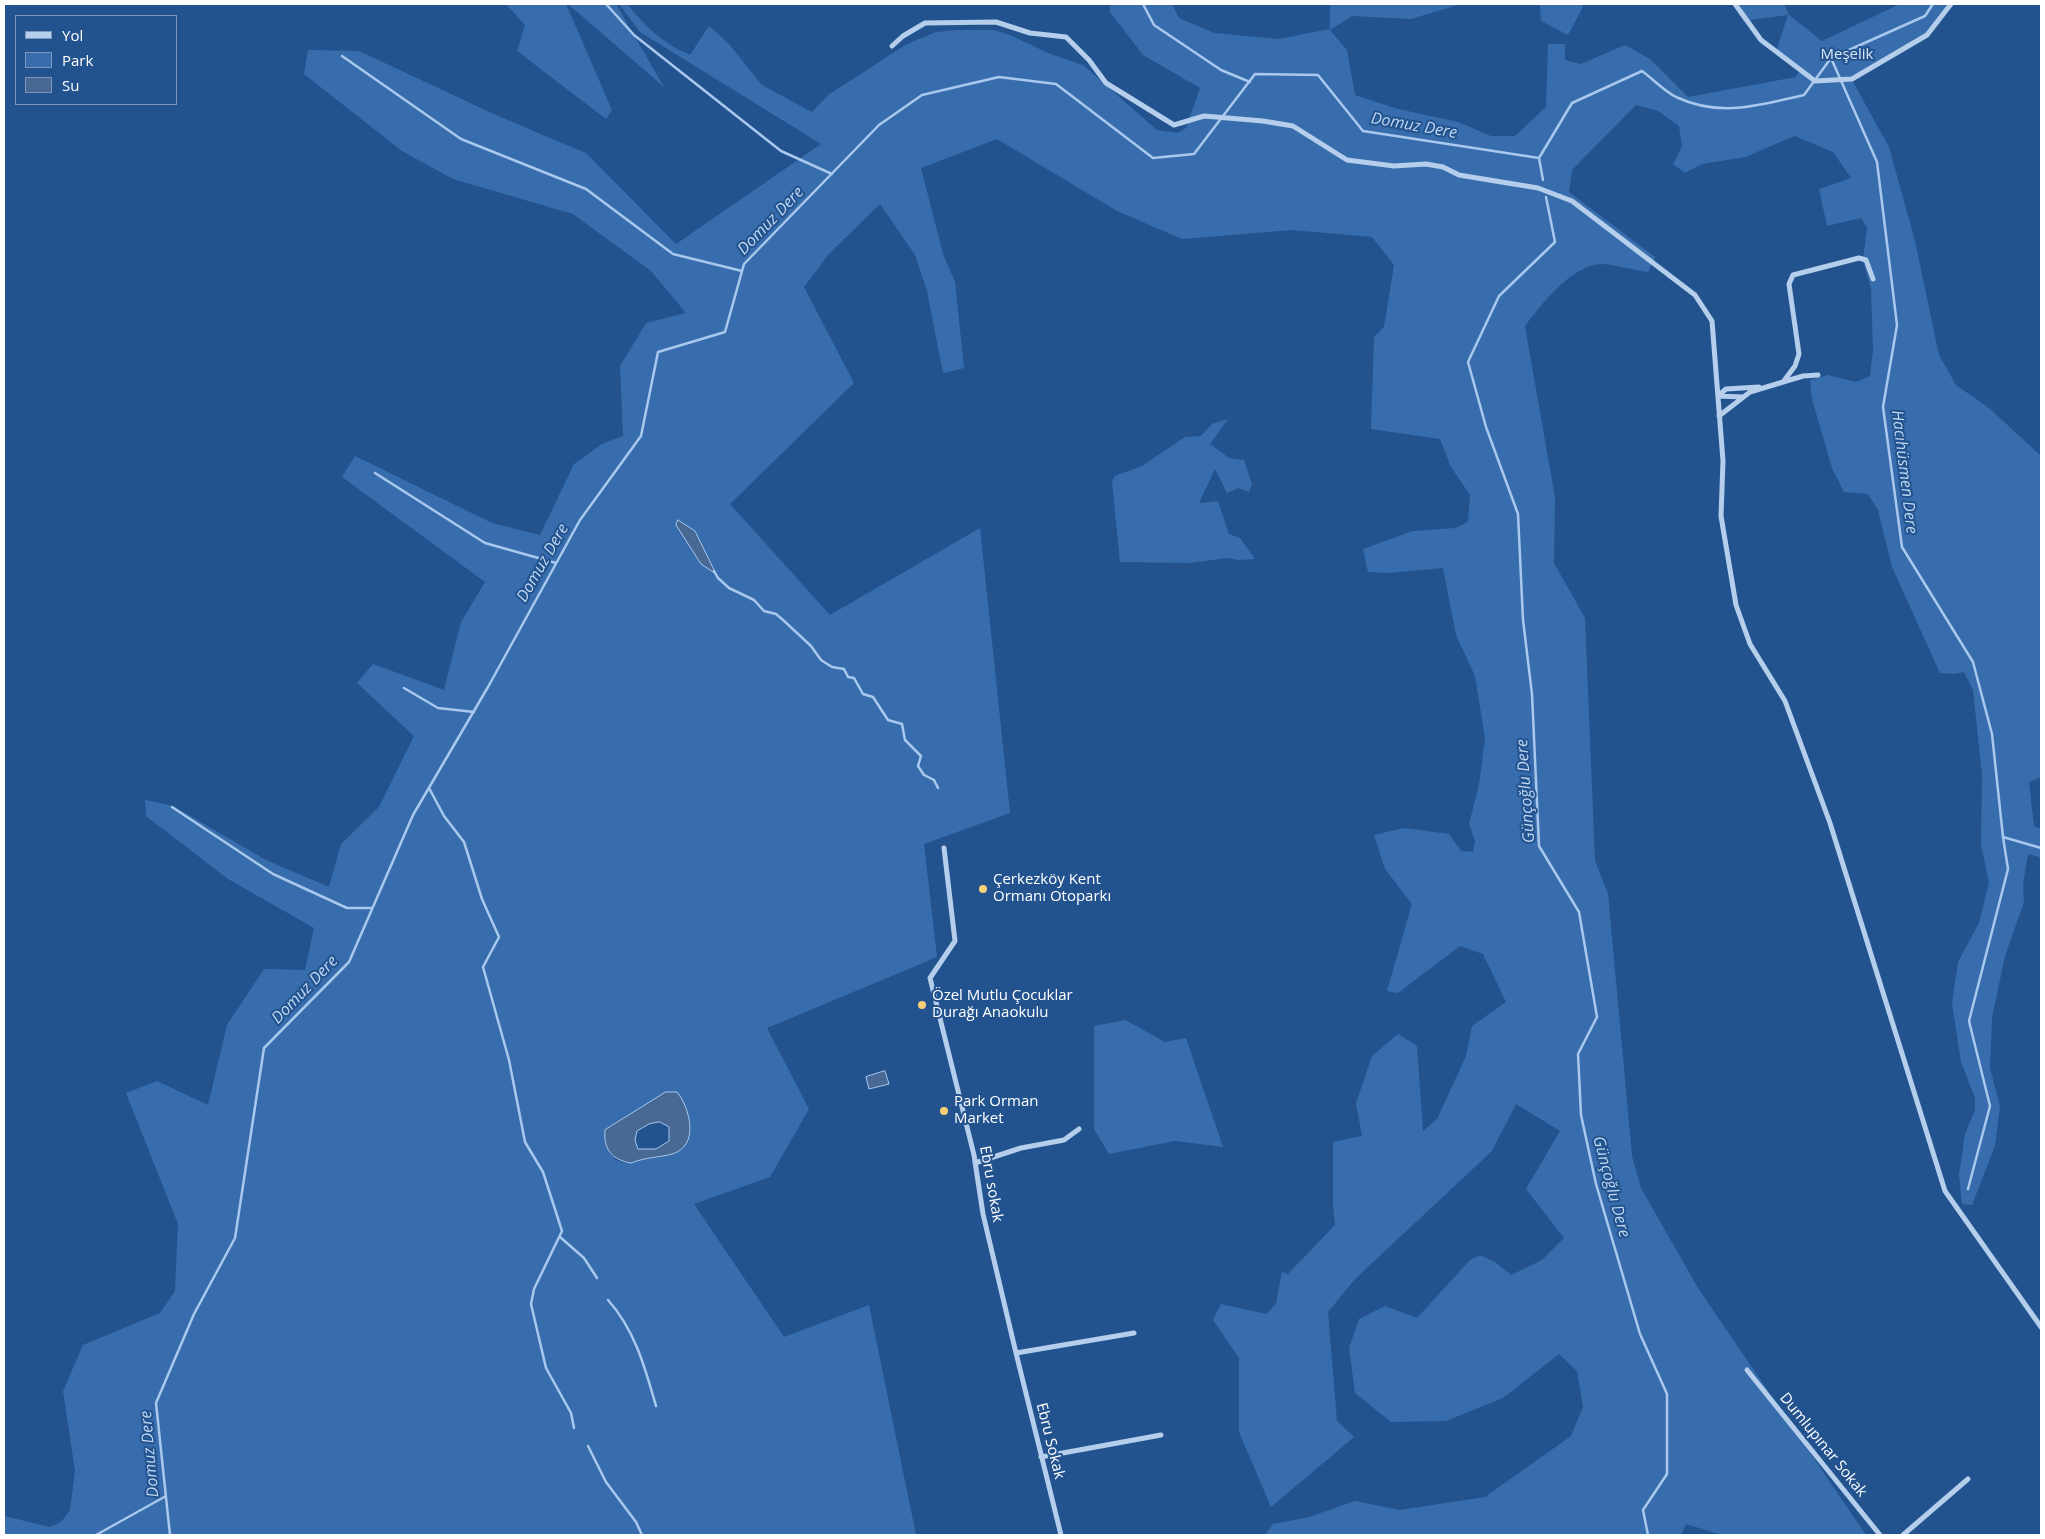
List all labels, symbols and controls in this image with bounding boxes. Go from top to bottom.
legend [15,15,178,105]
text: Yol [62,25,83,45]
park label: Meşelik [1821,46,1873,64]
text: Park [62,50,93,70]
text: Su [62,75,79,95]
water label: Domuz Dere [1369,109,1459,143]
water label: Domuz Dere [734,183,808,259]
water label: Hacıhüsmen Dere [1887,409,1921,535]
water label: Domuz Dere [513,521,573,605]
water label: Günçoğlu Dere [1513,738,1539,844]
place label: Çerkezköy Kent Ormanı Otoparkı [993,871,1111,906]
marker: Çerkezköy Kent Ormanı Otoparkı [977,883,989,895]
water label: Domuz Dere [268,952,342,1028]
place label: Özel Mutlu Çocuklar Durağı Anaokulu [932,987,1073,1022]
marker: Özel Mutlu Çocuklar Durağı Anaokulu [916,999,928,1011]
place label: Park Orman Market [954,1093,1038,1128]
marker: Park Orman Market [938,1105,950,1117]
water label: Günçoğlu Dere [1588,1134,1634,1240]
street label: Ebru sokak [975,1145,1007,1223]
street label: Dumlupınar Sokak [1775,1389,1871,1501]
street label: Ebru Sokak [1032,1401,1068,1481]
water label: Domuz Dere [137,1410,163,1498]

